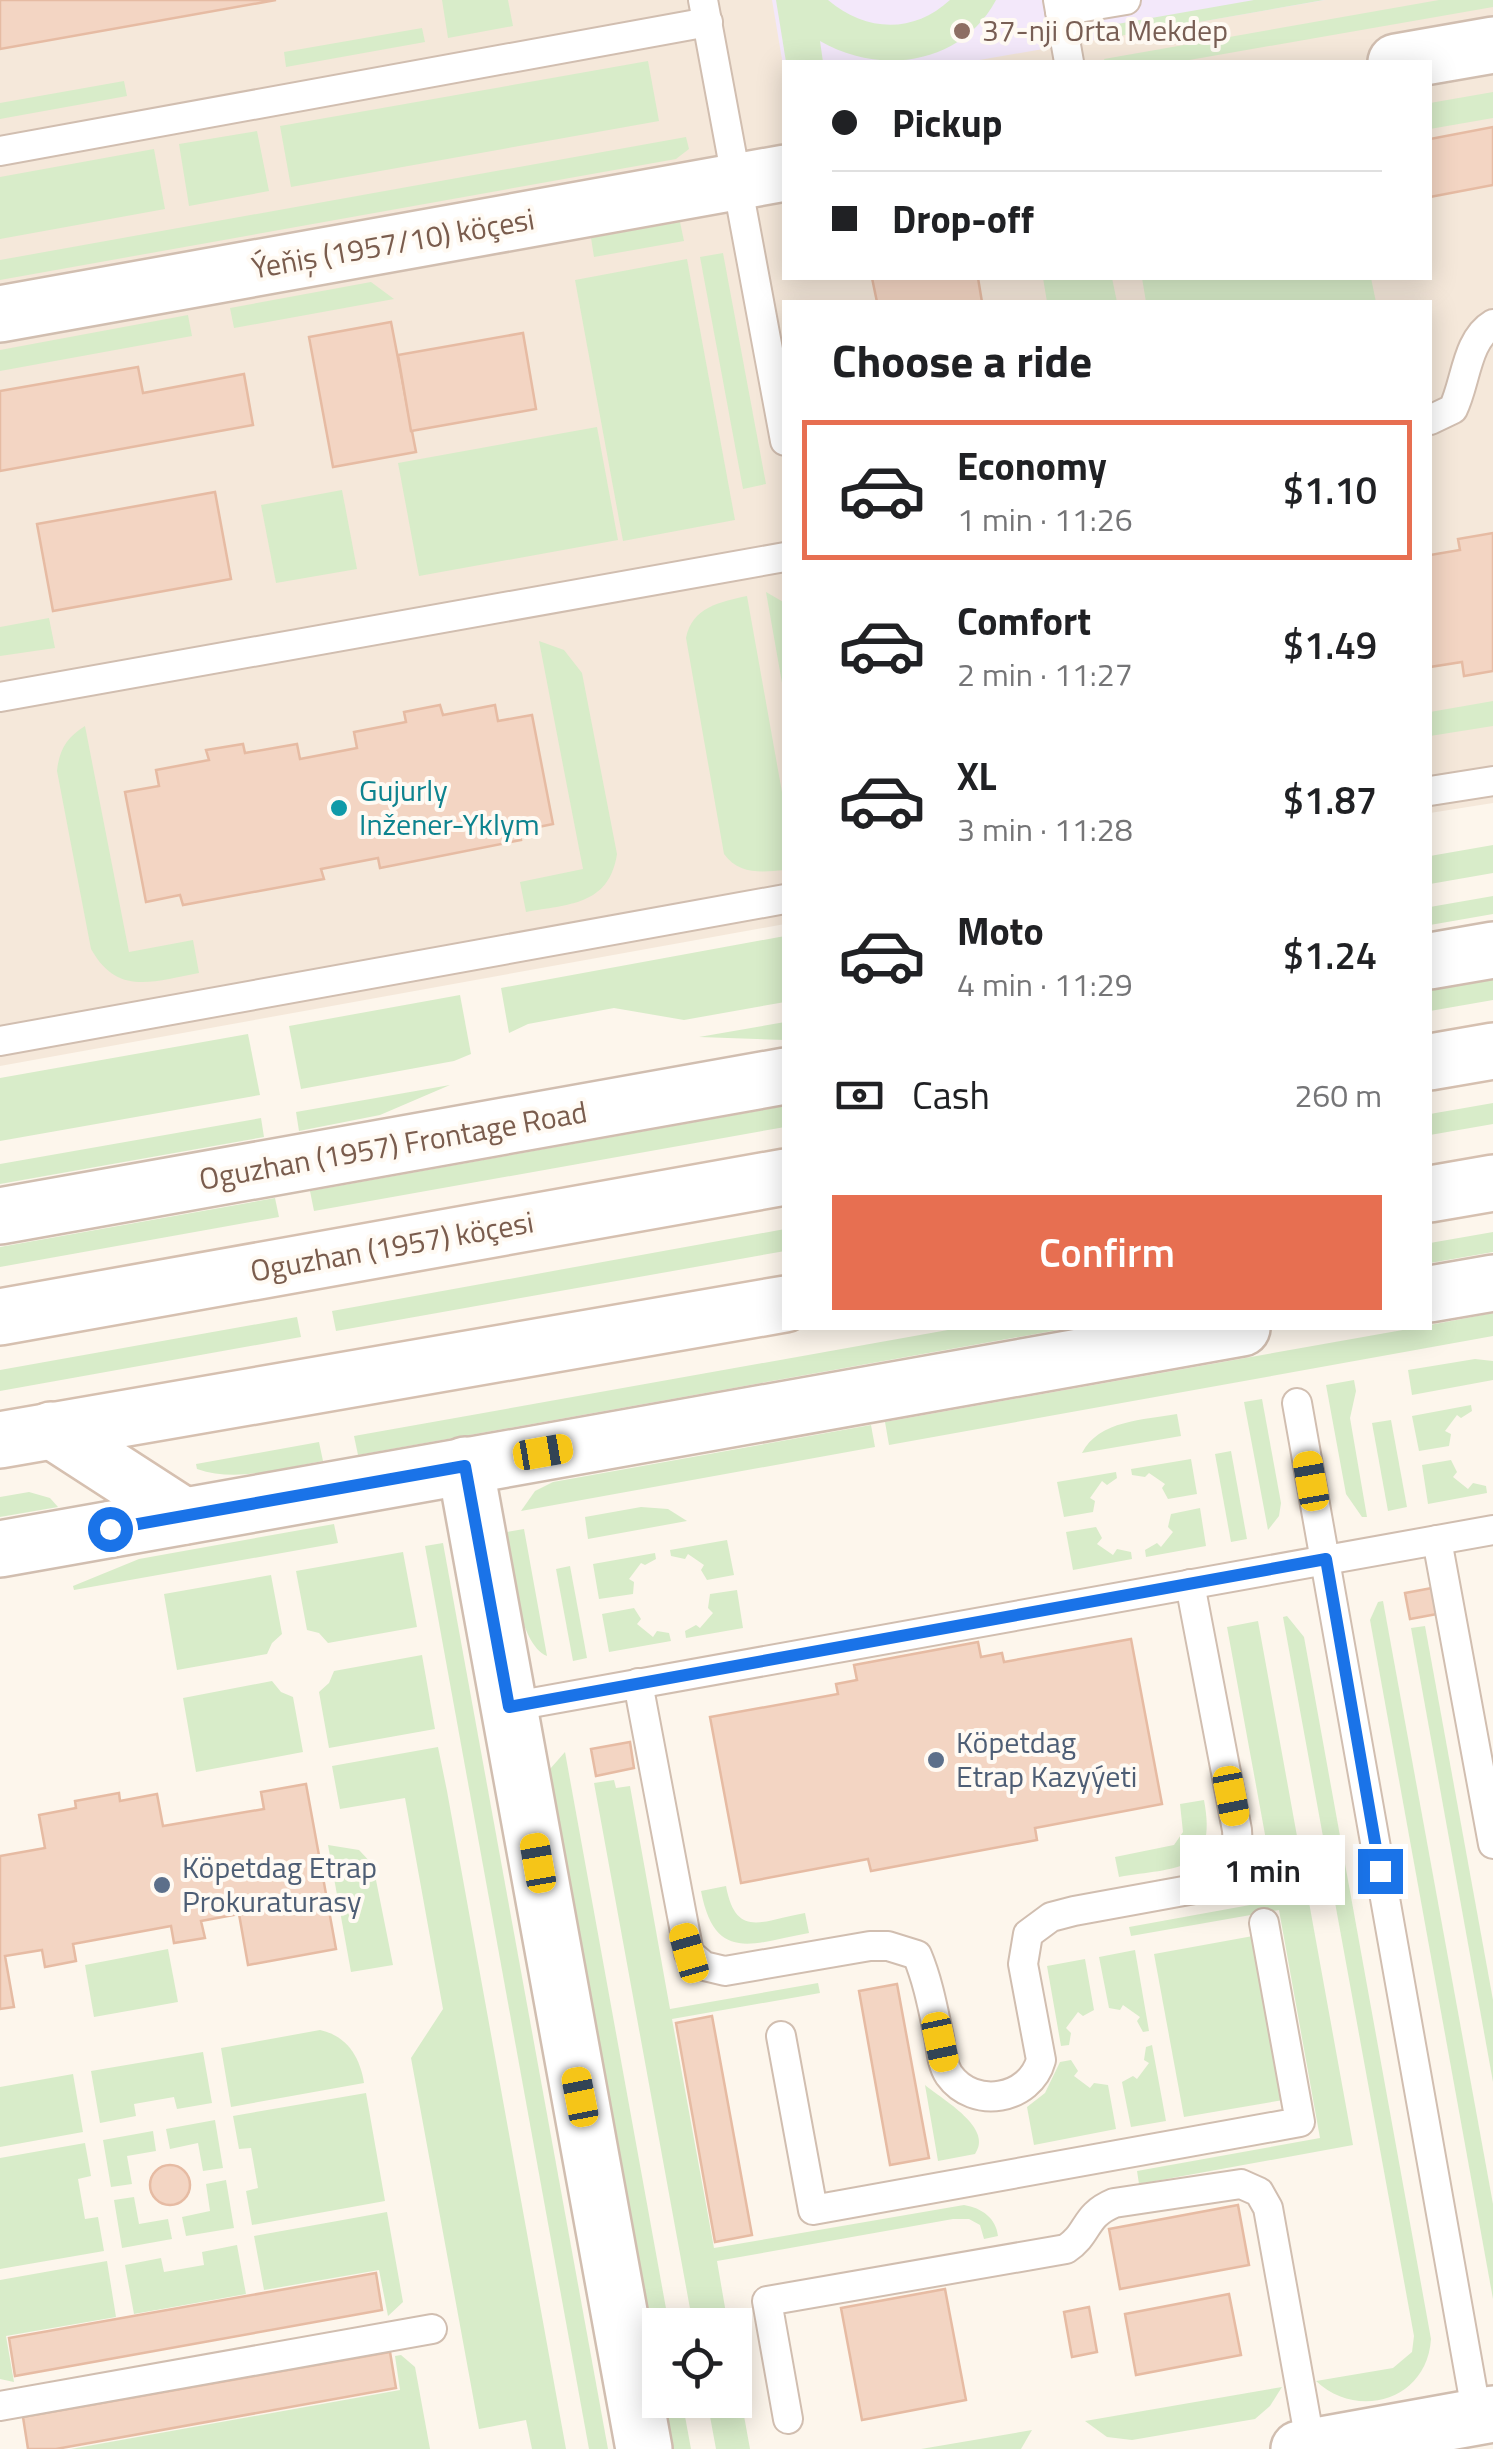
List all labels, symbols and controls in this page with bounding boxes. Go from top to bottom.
place label: 37-nji Orta Mekdep [982,7,1228,53]
marker: 37-nji Orta Mekdep [951,20,973,42]
text: Pickup [892,94,1002,152]
text: Drop-off [892,190,1034,248]
street label: Ýeňiş (1957/10) köçesi [248,195,538,291]
text: Choose a ride [832,326,1092,394]
text: Economy [957,437,1107,495]
icon: car [837,445,927,535]
text: $1.10 [1283,461,1377,519]
text: 1 min · 11:26 [957,495,1133,543]
text: Comfort [957,592,1091,650]
icon: car [837,600,927,690]
text: $1.49 [1283,616,1377,674]
text: 2 min · 11:27 [957,650,1133,698]
text: XL [957,747,997,805]
icon: car [837,755,927,845]
place label: Gujurly Inžener-Yklym [359,767,539,847]
text: $1.87 [1283,771,1377,829]
marker: Gujurly Inžener-Yklym [328,797,350,819]
text: 3 min · 11:28 [957,805,1133,853]
text: Moto [957,902,1044,960]
icon: car [837,910,927,1000]
text: $1.24 [1283,926,1377,984]
text: 4 min · 11:29 [957,960,1133,1008]
text: Cash [912,1066,990,1124]
icon: cash [832,1068,887,1123]
text: 260 m [1294,1071,1382,1119]
street label: Oguzhan (1957) Frontage Road [195,1088,590,1202]
button: Confirm [832,1195,1382,1310]
street label: Oguzhan (1957) köçesi [247,1198,537,1294]
car [511,1432,575,1472]
car [1291,1449,1331,1513]
route start [88,1507,133,1552]
place label: Köpetdag Etrap Kazyýeti [956,1719,1137,1799]
marker: Köpetdag Etrap Kazyýeti [925,1749,947,1771]
car [1211,1764,1251,1828]
car [518,1831,558,1895]
callout: 1 min [1180,1836,1345,1906]
place label: Köpetdag Etrap Prokuraturasy [182,1844,377,1924]
text: 1 min [1224,1846,1301,1894]
route end [1358,1849,1403,1894]
marker: Köpetdag Etrap Prokuraturasy [151,1874,173,1896]
car [666,1920,712,1986]
car [919,2010,961,2074]
car [560,2065,600,2129]
map controls [642,2308,752,2418]
button: locate [642,2308,752,2418]

